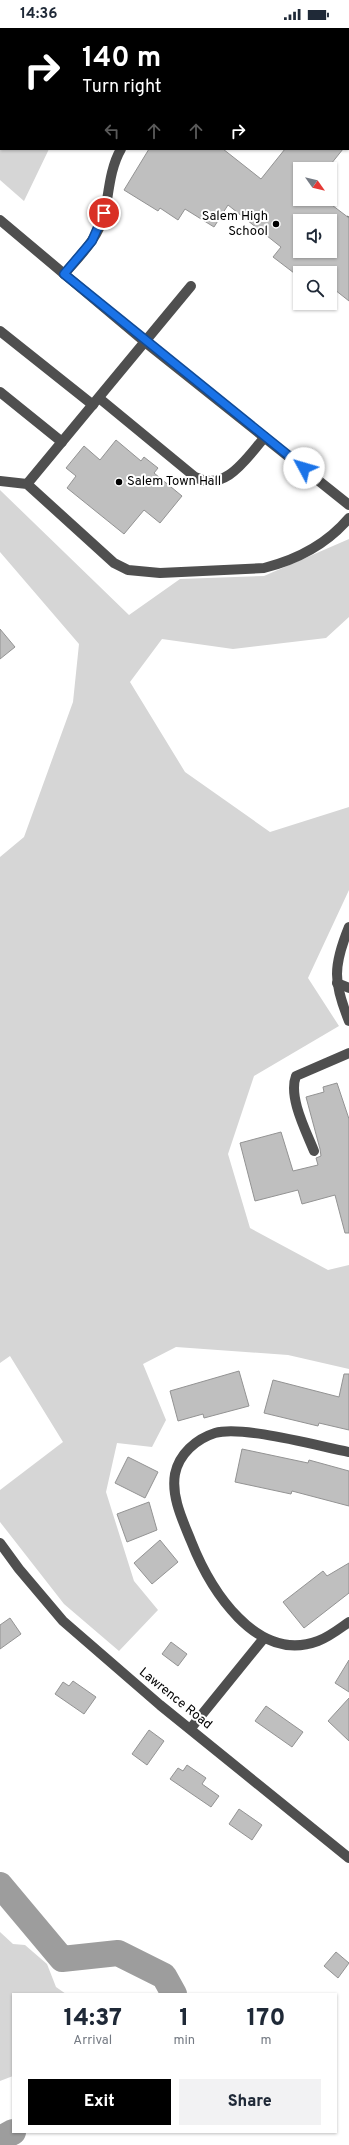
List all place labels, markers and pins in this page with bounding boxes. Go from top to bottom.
pin [87,196,121,230]
place label: Salem High School [202,209,268,240]
marker: Salem High School [271,219,281,229]
place label: Salem Town Hall [127,474,221,490]
marker: Salem Town Hall [114,477,124,487]

